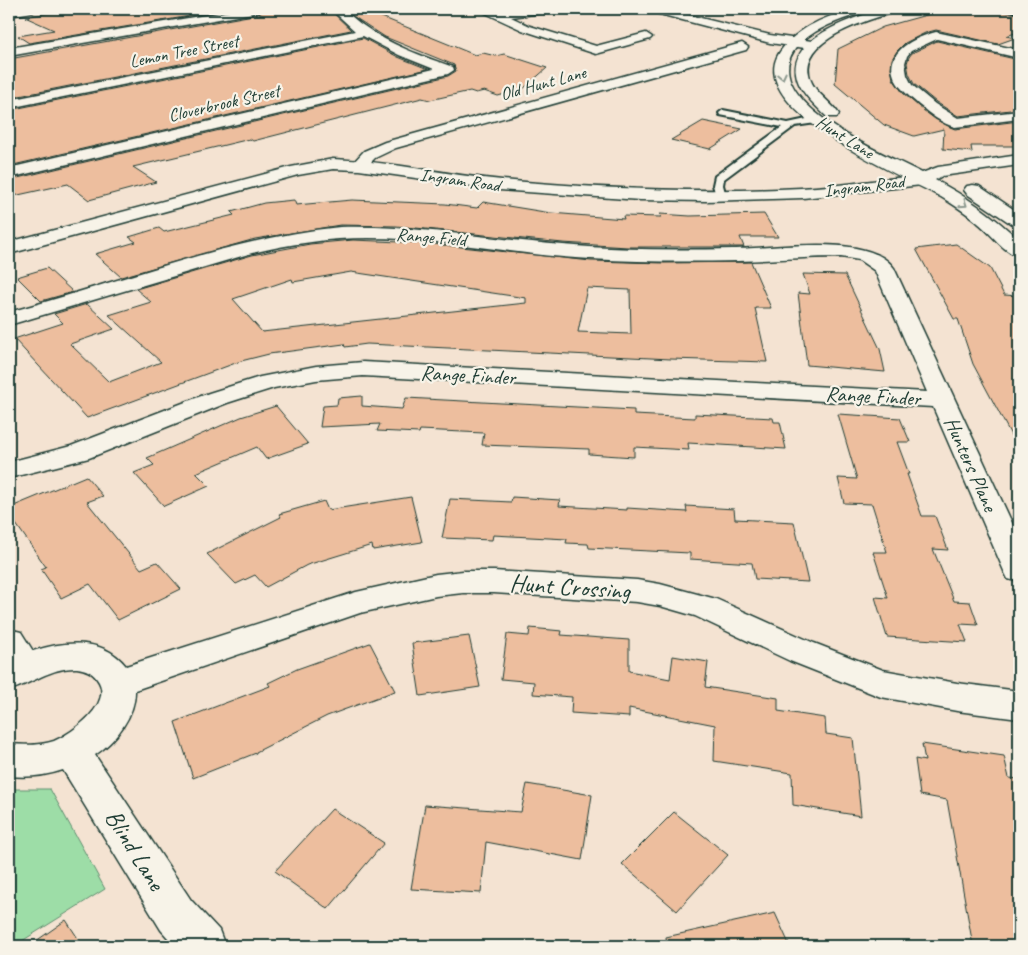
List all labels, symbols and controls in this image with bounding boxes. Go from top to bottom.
street label: Lemon Tree Street [128,29,243,72]
street label: Old Hunt Lane [498,61,589,105]
one-way arrow [776,72,787,81]
street label: Cloverbrook Street [166,79,285,126]
street label: Hunt Lane [812,111,879,164]
street label: Ingram Road [419,163,504,197]
street label: Ingram Road [823,170,908,202]
one-way arrow [958,198,968,207]
street label: Range Field [395,223,470,251]
street label: Range Finder [420,360,517,391]
street label: Range Finder [825,381,922,412]
street label: Hunters Plane [939,413,1004,517]
street label: Hunt Crossing [509,567,632,607]
street label: Blind Lane [98,804,173,898]

